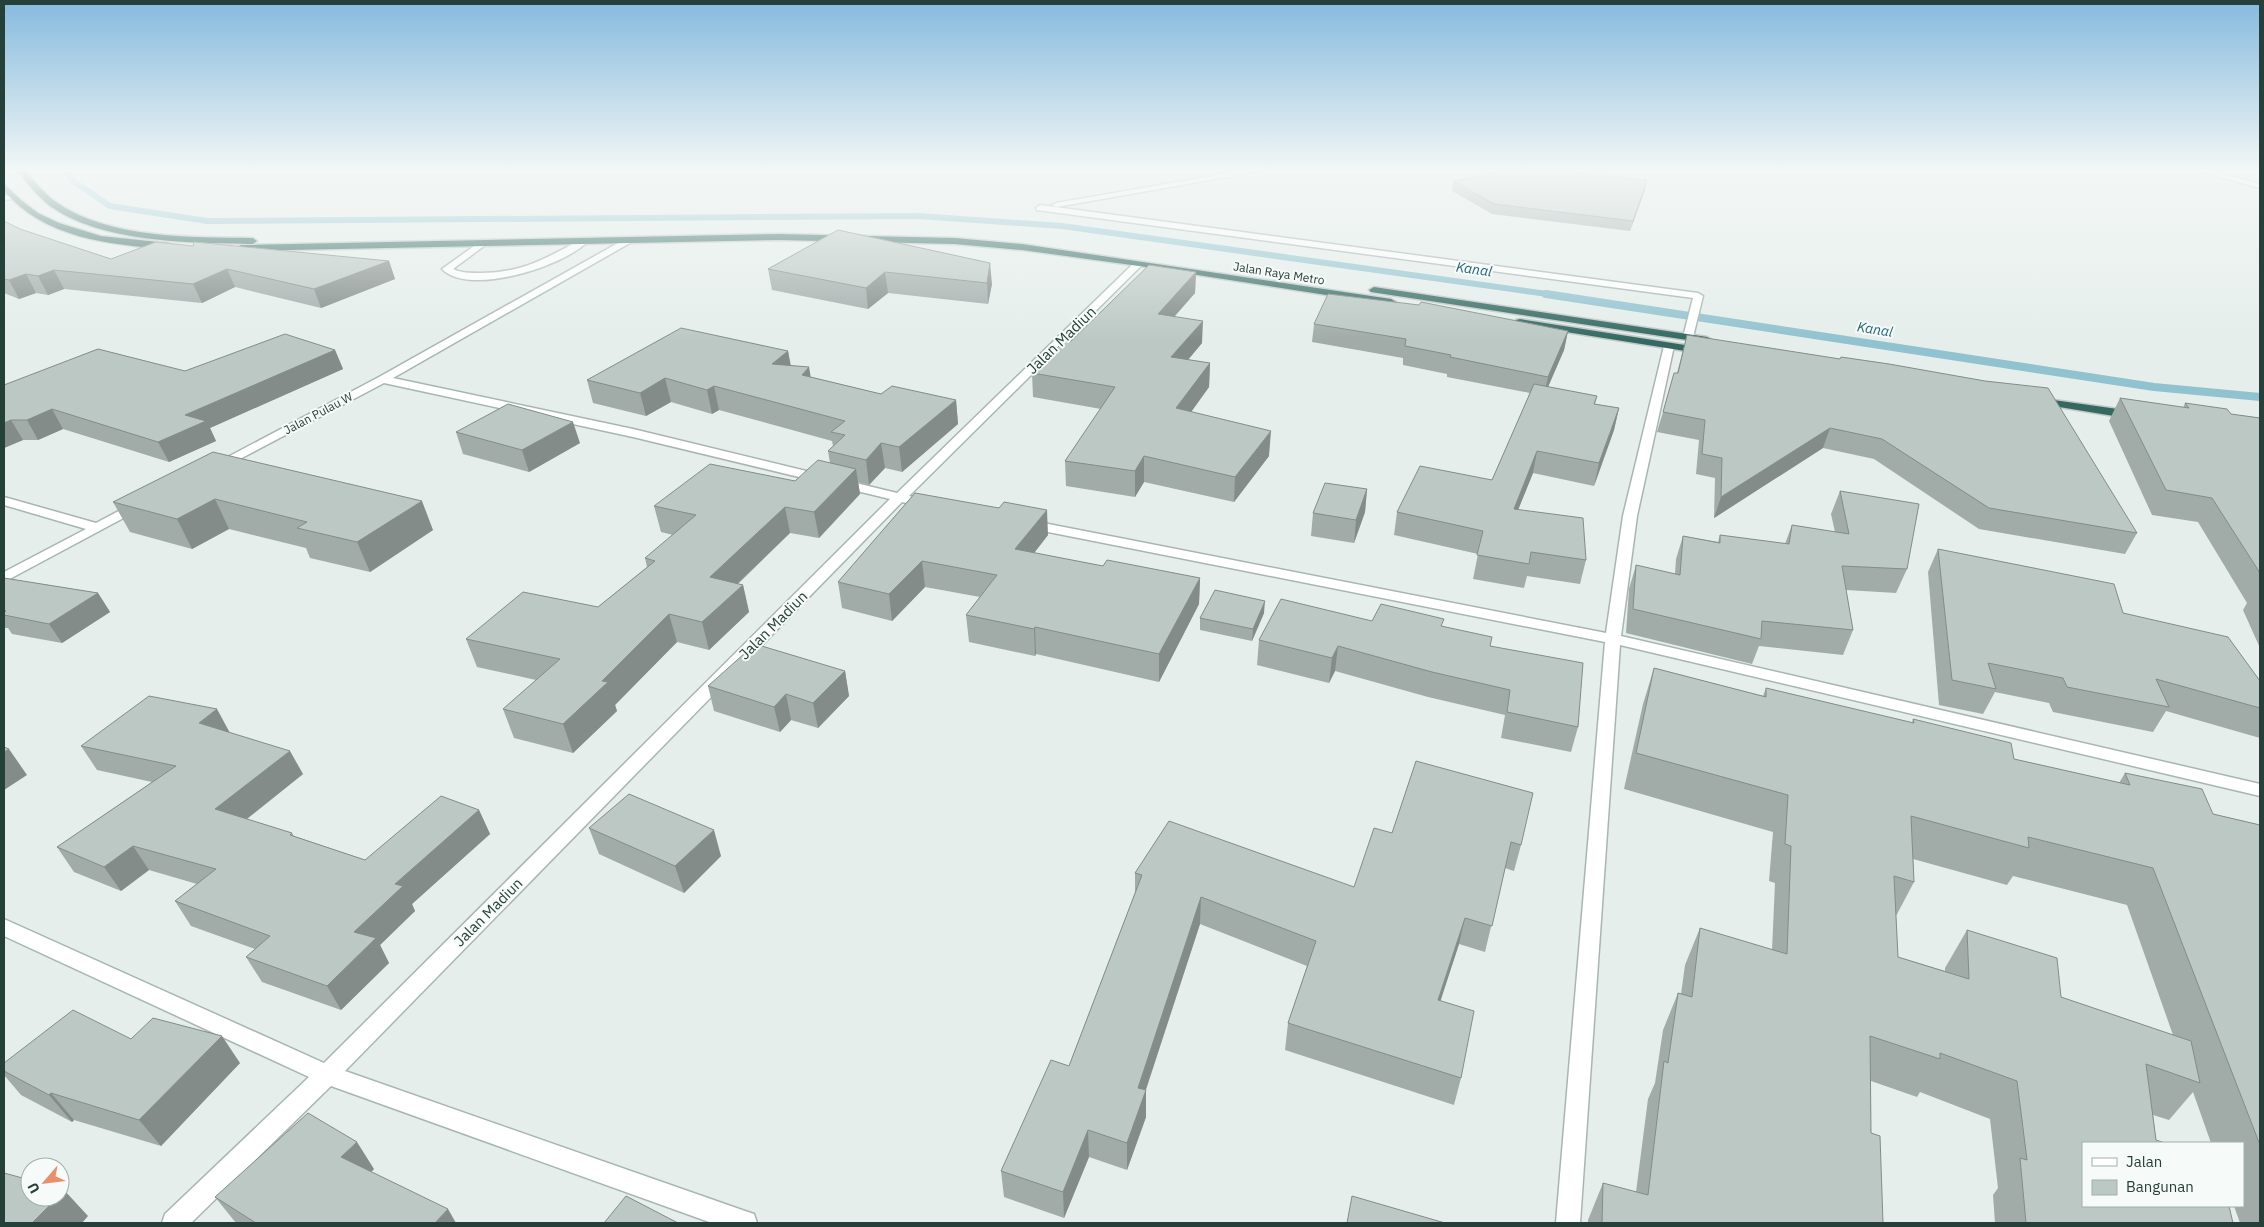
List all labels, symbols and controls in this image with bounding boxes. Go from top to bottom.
street label: Jalan Raya Metro [1232,258,1326,288]
water label: Kanal [1455,258,1493,280]
street label: Jalan Madiun [1022,302,1100,378]
water label: Kanal [1856,317,1894,341]
street label: Jalan Pulau W [281,388,355,437]
street label: Jalan Madiun [735,587,811,663]
street label: Jalan Madiun [450,874,526,950]
legend [2082,1142,2244,1207]
text: Jalan [2126,1152,2162,1171]
north arrow [20,1157,70,1207]
text: Bangunan [2126,1177,2194,1196]
text: U [23,1180,44,1197]

